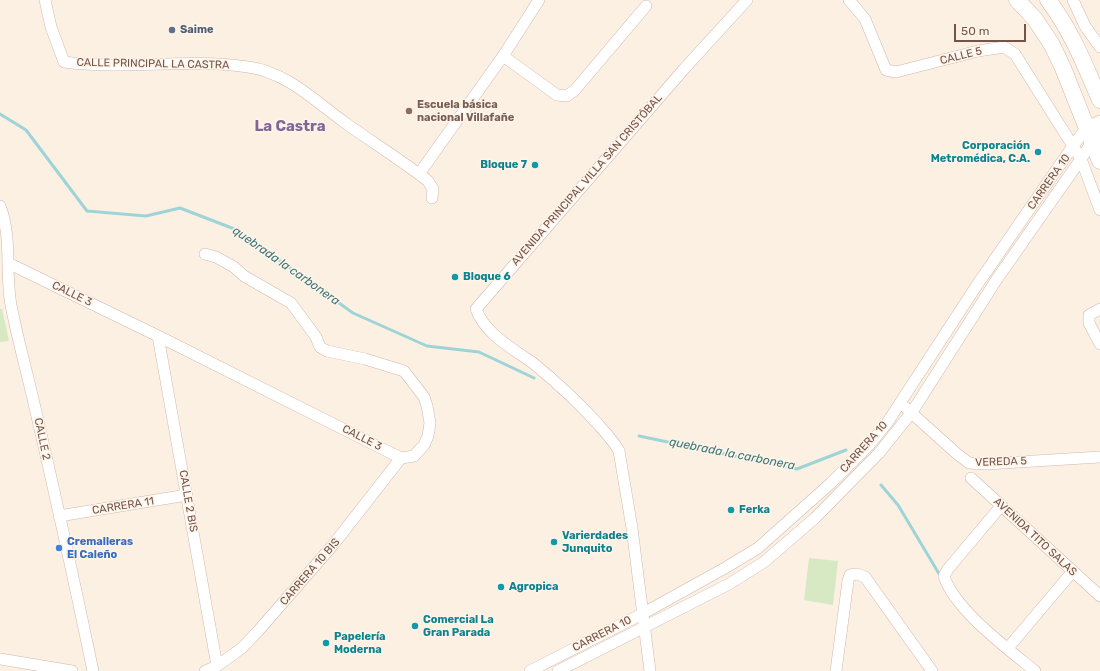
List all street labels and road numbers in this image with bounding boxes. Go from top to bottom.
street label: CALLE 5 [939,44,983,68]
street label: CALLE PRINCIPAL LA CASTRA [76,56,230,72]
street label: AVENIDA PRINCIPAL VILLA SAN CRISTÓBAL [509,92,665,268]
street label: CARRERA 10 [1025,152,1073,212]
street label: CALLE 3 [50,279,94,309]
street label: CALLE 2 [31,417,53,461]
street label: CARRERA 10 [837,419,891,475]
street label: CALLE 3 [340,422,384,454]
street label: VEREDA 5 [975,455,1027,469]
street label: CALLE 2 BIS [176,469,200,533]
street label: CARRERA 11 [91,495,155,517]
street label: AVENIDA TITO SALAS [991,495,1079,579]
street label: CARRERA 10 BIS [277,536,343,608]
street label: CARRERA 10 [570,613,634,655]

